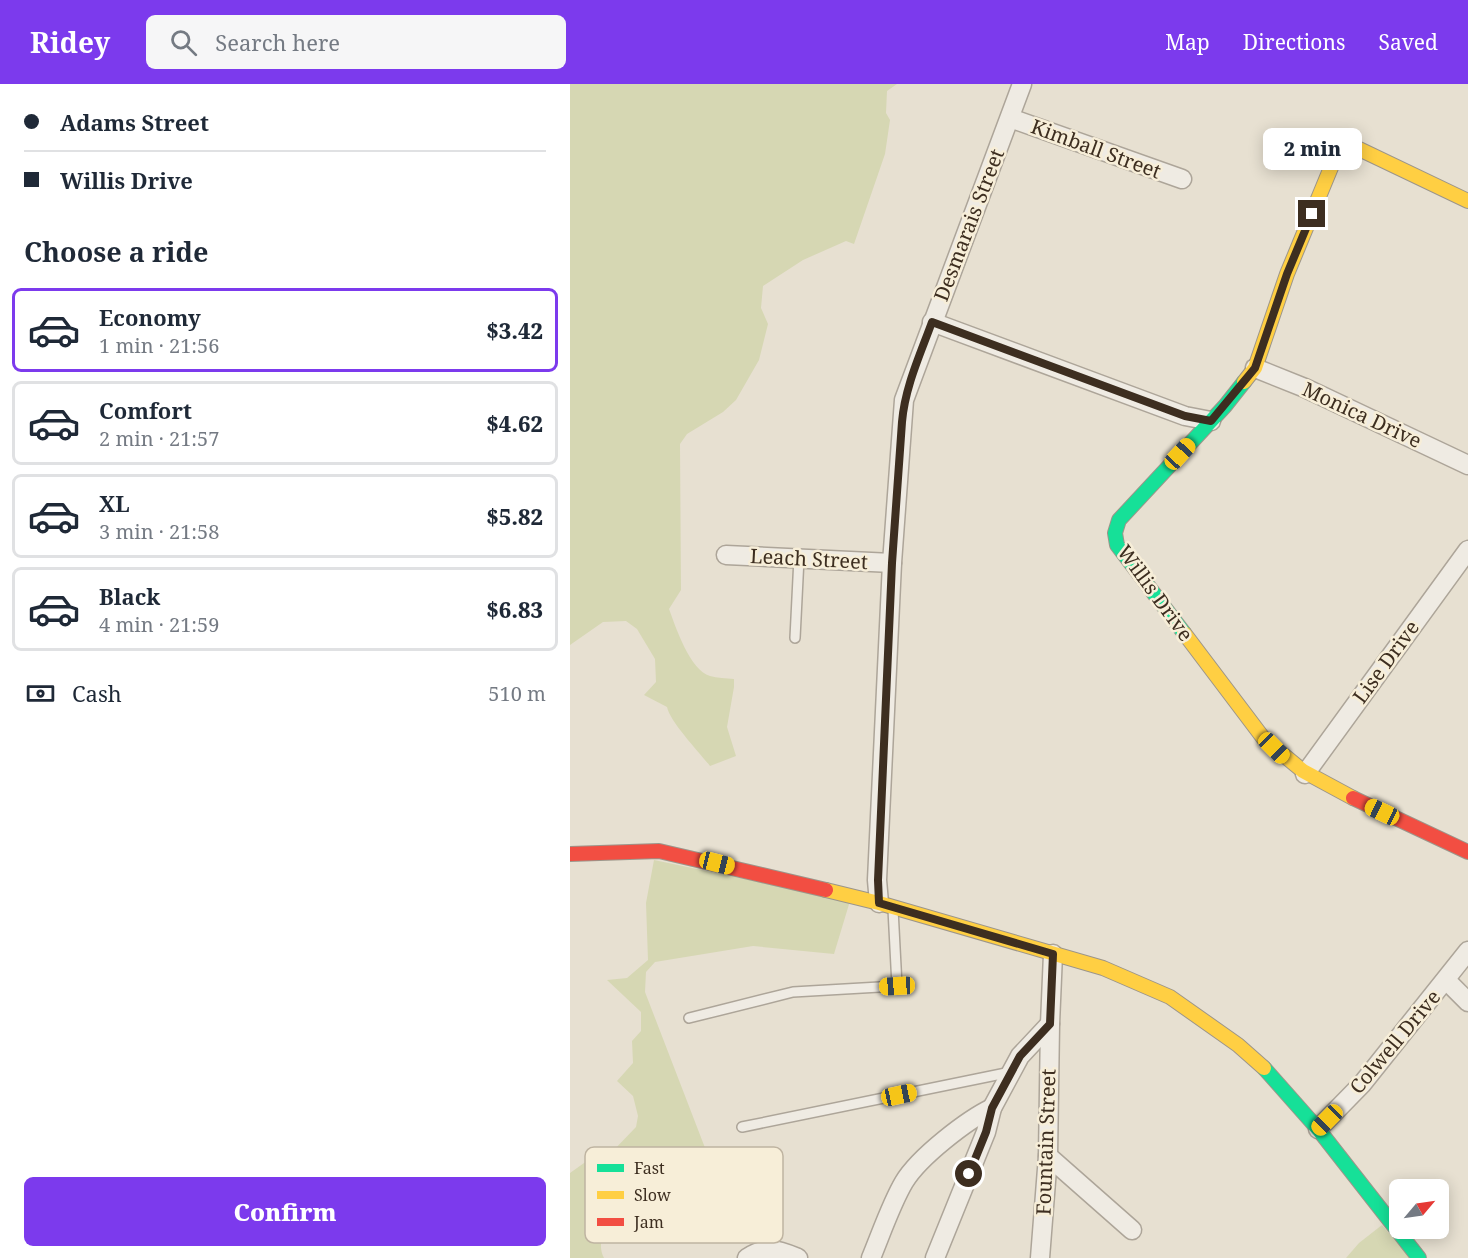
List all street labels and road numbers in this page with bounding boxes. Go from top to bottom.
street label: Kimball Street [1028,113,1165,185]
street label: Desmarais Street [927,145,1010,305]
street label: Monica Drive [1298,375,1426,454]
street label: Willis Drive [1111,539,1200,646]
street label: Leach Street [749,542,869,575]
street label: Lise Drive [1346,615,1425,709]
street label: Colwell Drive [1343,984,1446,1099]
street label: Fountain Street [1029,1068,1062,1216]

